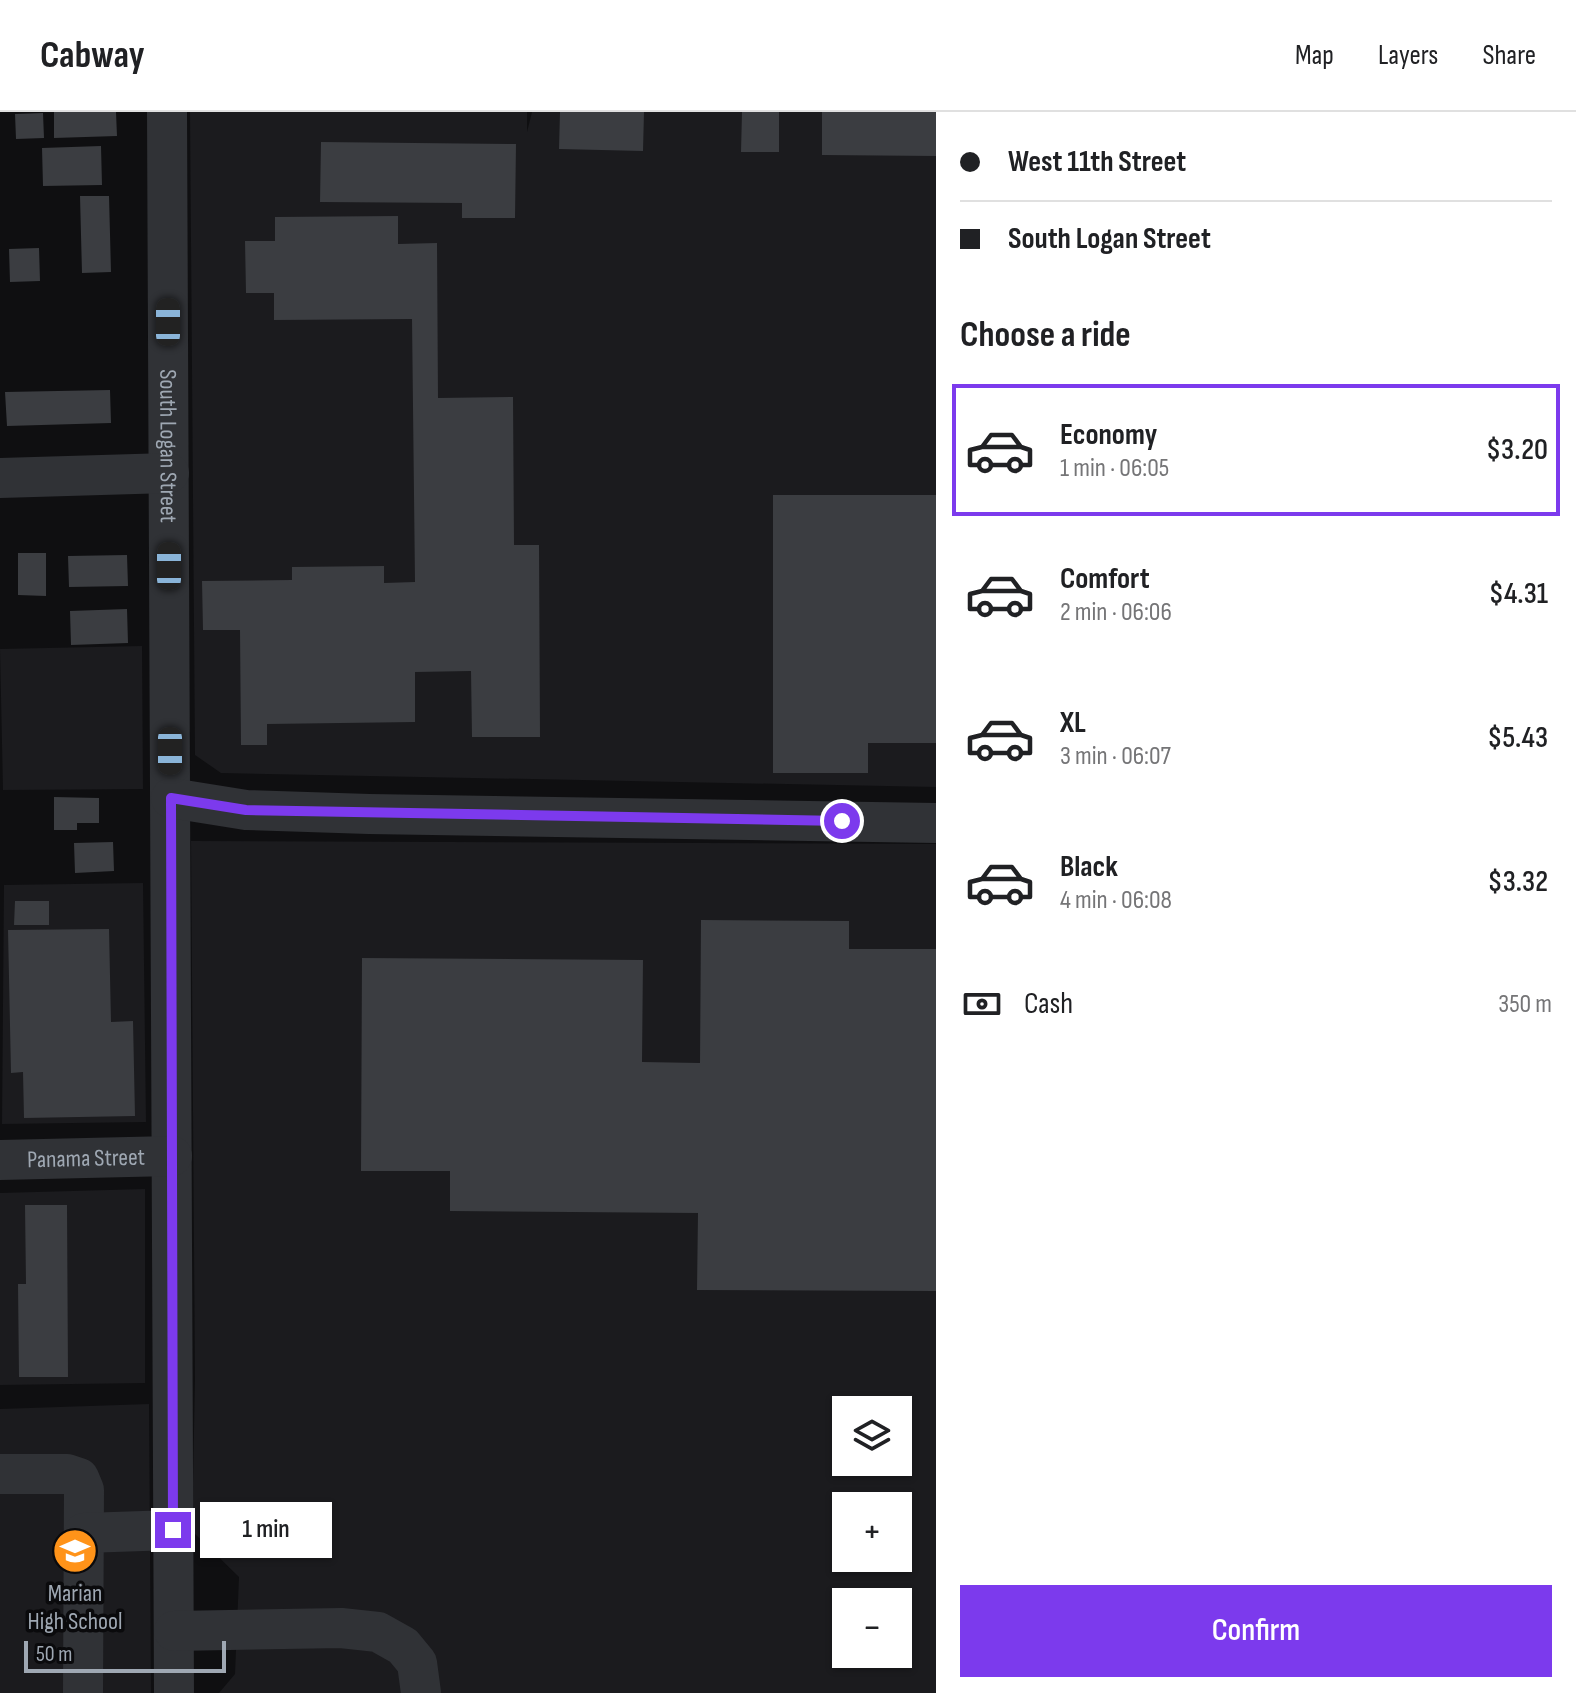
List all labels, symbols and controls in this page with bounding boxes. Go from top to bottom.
text: Cabway [40,33,145,78]
text: Map [1295,39,1334,72]
text: Layers [1378,39,1438,72]
text: Share [1482,39,1536,72]
text: West 11th Street [1008,144,1186,180]
text: South Logan Street [1008,221,1211,257]
car [156,298,180,346]
text: Choose a ride [960,314,1131,357]
street label: South Logan Street [154,369,183,523]
icon: car [964,414,1036,486]
text: Economy [1060,417,1157,453]
text: $3.20 [1486,432,1548,468]
text: 1 min · 06:05 [1060,453,1169,484]
car [157,542,181,590]
icon: car [964,558,1036,630]
text: Comfort [1060,561,1150,597]
text: $4.31 [1489,576,1548,612]
text: 2 min · 06:06 [1060,597,1172,628]
icon: car [964,702,1036,774]
text: XL [1060,705,1086,741]
text: $5.43 [1487,720,1548,756]
car [158,727,182,775]
text: 3 min · 06:07 [1060,741,1171,772]
route start [824,803,860,839]
icon: car [964,846,1036,918]
text: Black [1060,849,1118,885]
text: $3.32 [1487,864,1548,900]
text: 4 min · 06:08 [1060,885,1172,916]
icon: cash [960,982,1004,1026]
text: Cash [1024,986,1073,1022]
text: 350 m [1498,989,1552,1020]
street label: Panama Street [27,1142,145,1174]
map controls [832,1396,912,1668]
button: layers [832,1396,912,1476]
button: + [832,1492,912,1572]
callout: 1 min [201,1502,333,1558]
route end [155,1512,191,1548]
text: 1 min [242,1514,290,1545]
school or university icon: Marian High School [51,1527,99,1575]
place label: Marian High School [28,1579,122,1636]
button: Confirm [960,1585,1552,1677]
button: − [832,1588,912,1668]
scale bar [24,1637,226,1673]
text: 50 m [36,1641,72,1668]

